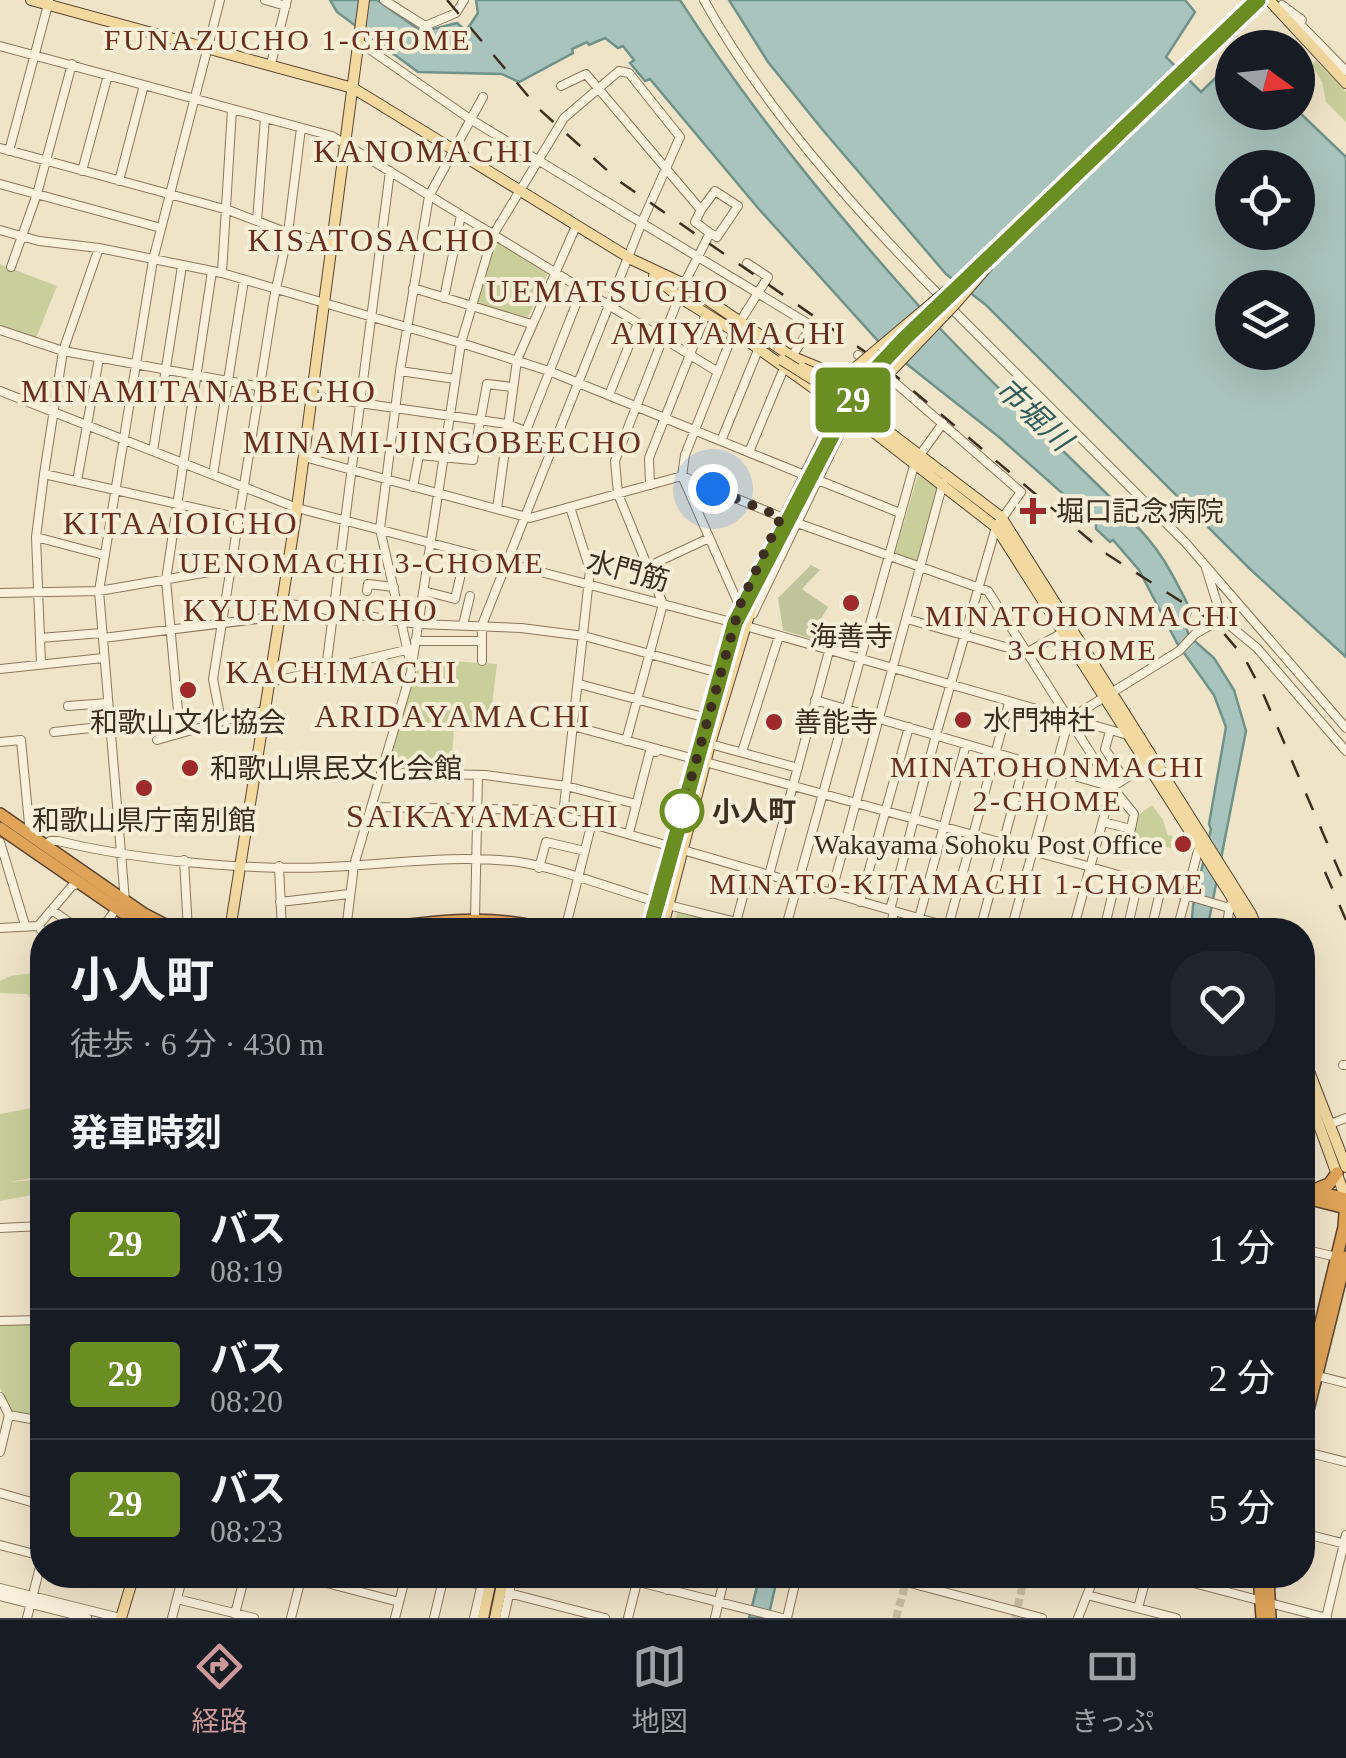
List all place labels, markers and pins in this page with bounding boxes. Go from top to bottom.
place label: 堀口記念病院 [1056,496,1224,527]
marker: 堀口記念病院 [1020,498,1046,524]
marker: 海善寺 [840,592,862,614]
place label: 海善寺 [809,621,893,652]
marker: 和歌山文化協会 [177,679,199,701]
place label: 水門神社 [983,705,1095,736]
place label: 和歌山文化協会 [90,707,286,738]
place label: 善能寺 [794,707,878,738]
marker: 水門神社 [952,709,974,731]
marker: 善能寺 [763,711,785,733]
place label: 和歌山県民文化会館 [210,753,462,784]
marker: 和歌山県民文化会館 [179,757,201,779]
marker: 和歌山県庁南別館 [133,777,155,799]
marker: 小人町 [661,790,703,832]
place label: 小人町 [712,796,796,827]
place label: 和歌山県庁南別館 [32,805,256,836]
place label: Wakayama Sohoku Post Office [814,829,1163,860]
marker: Wakayama Sohoku Post Office [1172,833,1194,855]

